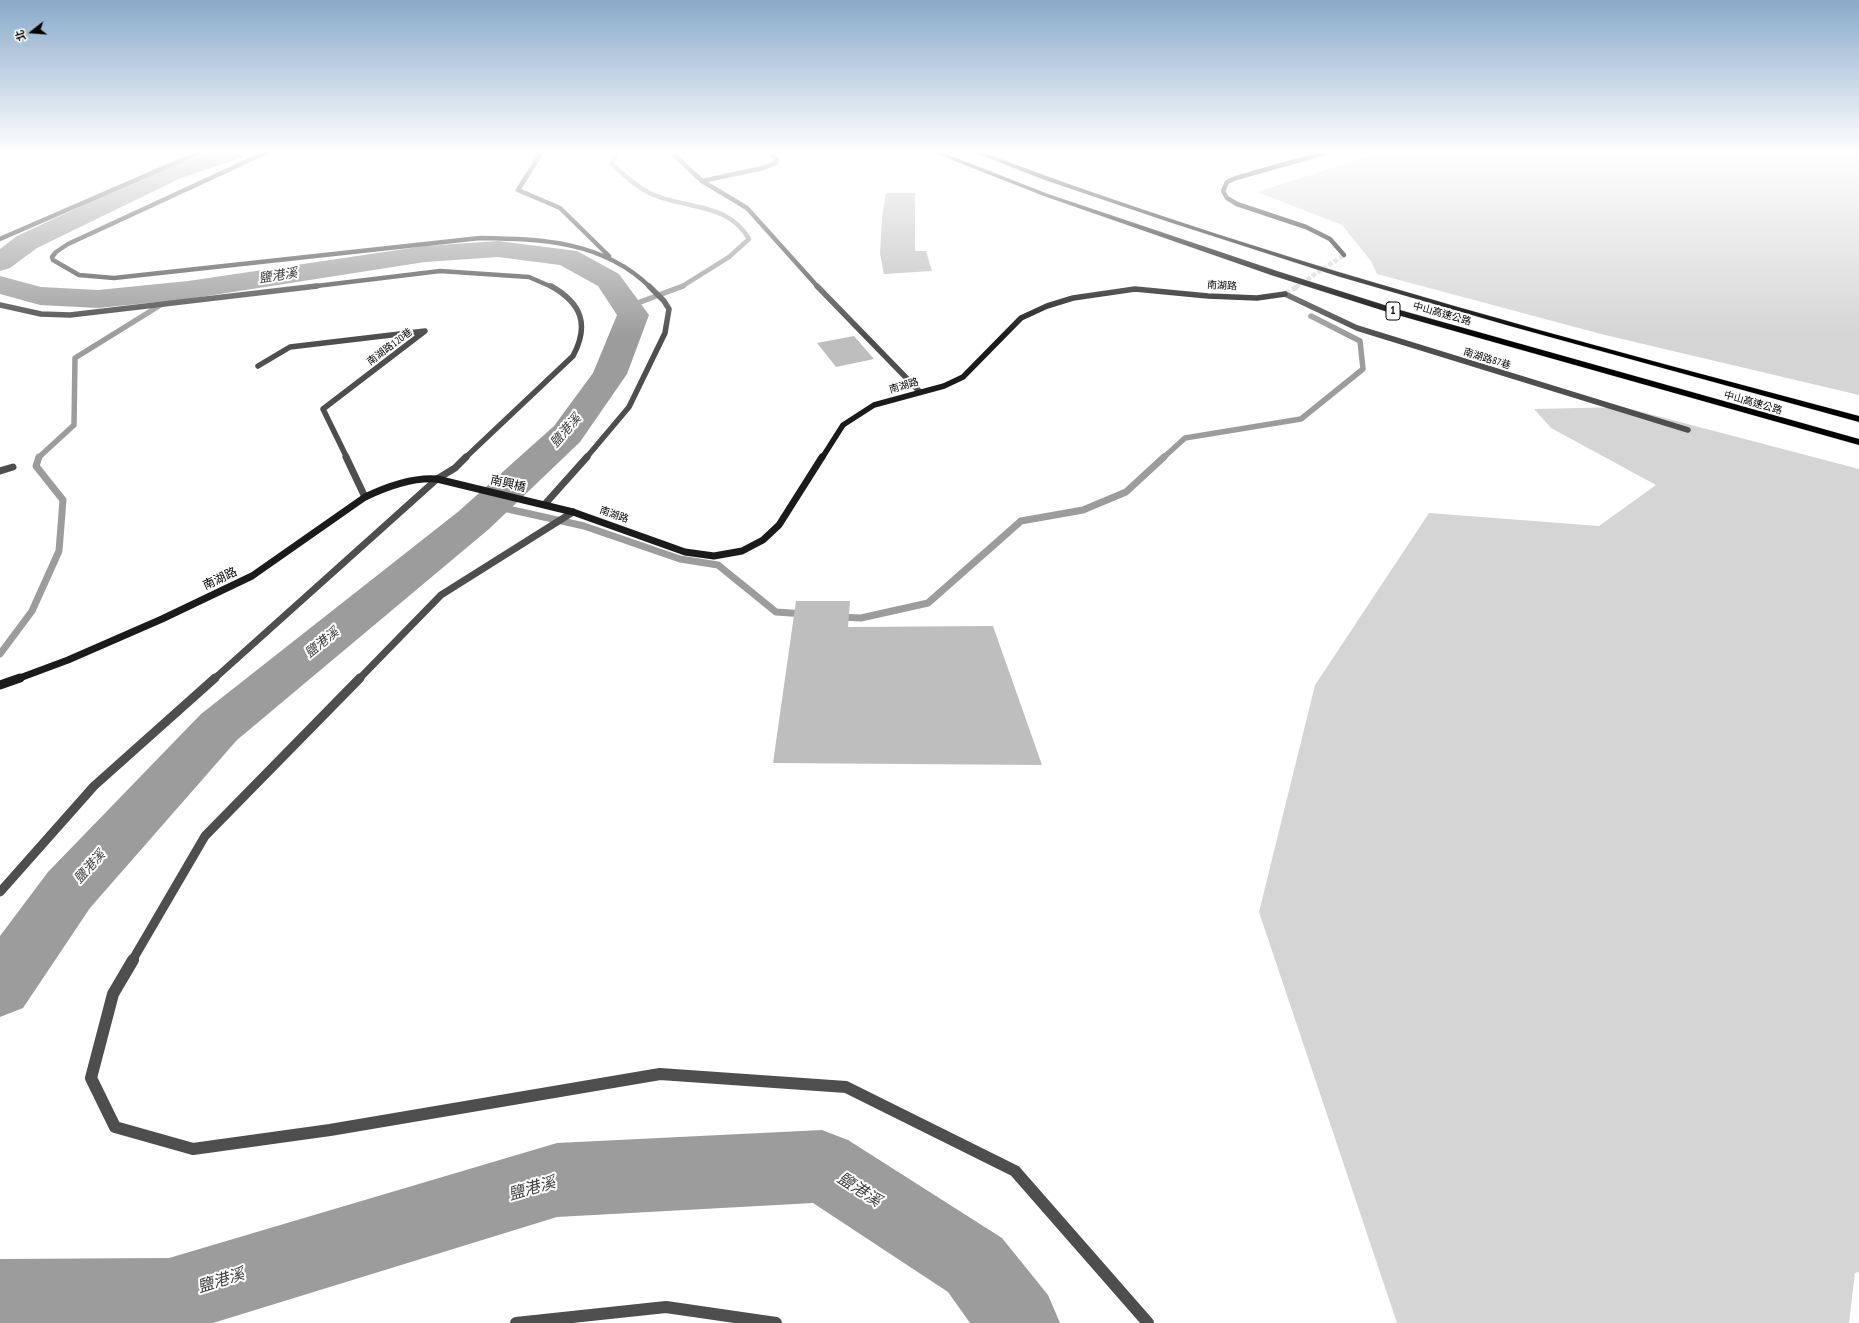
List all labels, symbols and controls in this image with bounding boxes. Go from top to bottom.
north arrow [12,12,52,52]
text: 北 [12,28,29,43]
water label: 鹽港溪 [258,265,298,287]
street label: 南湖路 [1207,279,1237,293]
street label: 中山高速公路 [1412,300,1472,328]
road number: 1 [1386,302,1400,320]
street label: 南湖路120巷 [365,326,415,368]
street label: 南湖路87巷 [1462,346,1512,372]
street label: 南湖路 [888,376,920,396]
street label: 中山高速公路 [1723,389,1783,417]
water label: 鹽港溪 [547,411,585,451]
street label: 南興橋 [489,473,527,495]
street label: 南湖路 [598,504,630,526]
street label: 南湖路 [201,565,239,593]
water label: 鹽港溪 [302,625,342,661]
water label: 鹽港溪 [71,847,109,887]
water label: 鹽港溪 [834,1169,884,1211]
water label: 鹽港溪 [506,1173,558,1205]
water label: 鹽港溪 [195,1265,247,1297]

